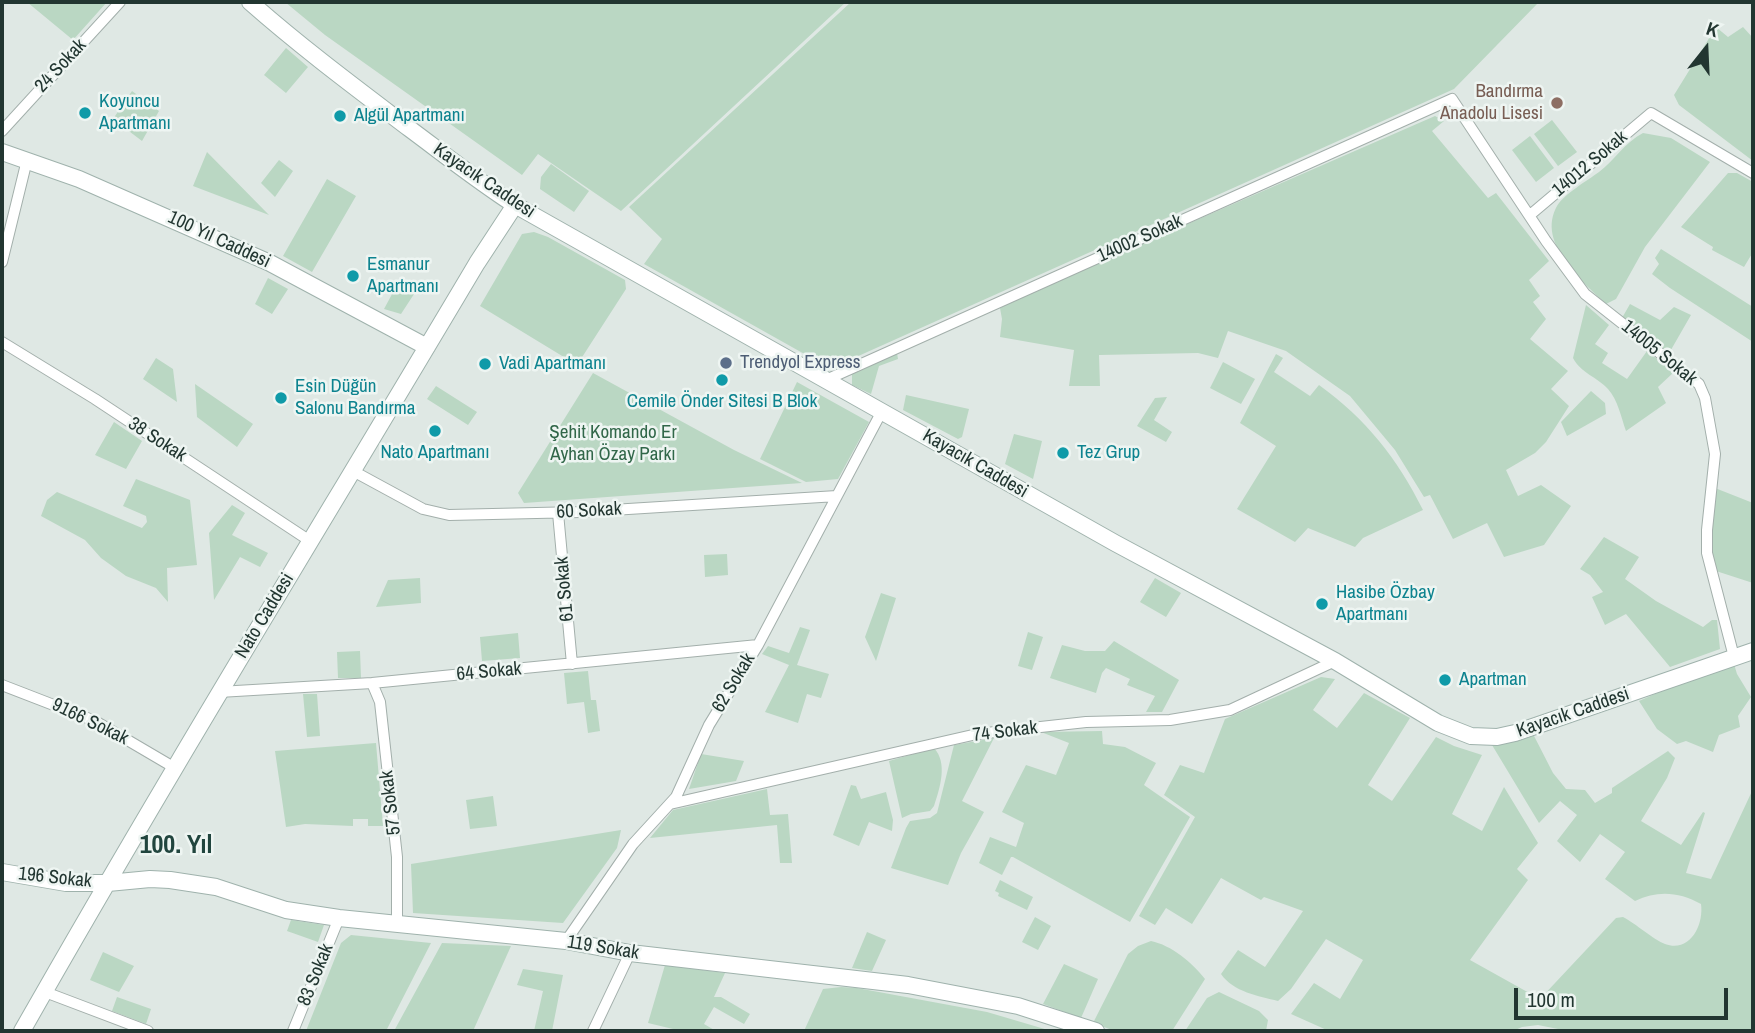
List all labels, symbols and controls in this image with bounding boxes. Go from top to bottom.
north arrow [1671,14,1741,84]
text: K [1703,15,1722,43]
street label: 24 Sokak [31,34,91,98]
place label: Bandırma Anadolu Lisesi [1440,81,1543,125]
place label: Koyuncu Apartmanı [99,91,171,135]
marker: Bandırma Anadolu Lisesi [1549,95,1565,111]
marker: Koyuncu Apartmanı [77,105,93,121]
place label: Algül Apartmanı [354,105,465,127]
marker: Algül Apartmanı [332,108,348,124]
street label: 14012 Sokak [1548,126,1632,202]
street label: Kayacık Caddesi [429,139,539,223]
street label: 100 Yıl Caddesi [164,206,274,274]
street label: 14002 Sokak [1094,210,1186,268]
place label: Esmanur Apartmanı [367,254,439,298]
marker: Esmanur Apartmanı [345,268,361,284]
street label: 14005 Sokak [1616,316,1702,390]
place label: Trendyol Express [740,352,861,374]
place label: Vadi Apartmanı [499,353,606,375]
marker: Trendyol Express [718,355,734,371]
marker: Vadi Apartmanı [477,356,493,372]
marker: Cemile Önder Sitesi B Blok [714,372,730,388]
place label: Esin Düğün Salonu Bandırma [295,376,415,420]
marker: Esin Düğün Salonu Bandırma [273,390,289,406]
place label: Cemile Önder Sitesi B Blok [627,391,817,413]
street label: 38 Sokak [124,413,190,467]
park label: Şehit Komando Er Ayhan Özay Parkı [549,422,677,466]
marker: Nato Apartmanı [427,423,443,439]
street label: Kayacık Caddesi [918,425,1032,503]
place label: Nato Apartmanı [380,442,490,464]
place label: Tez Grup [1077,442,1140,464]
marker: Tez Grup [1055,445,1071,461]
street label: 60 Sokak [556,498,622,524]
street label: 61 Sokak [551,556,579,622]
street label: Nato Caddesi [231,569,299,663]
place label: Hasibe Özbay Apartmanı [1336,582,1435,626]
marker: Hasibe Özbay Apartmanı [1314,596,1330,612]
street label: 62 Sokak [707,649,761,717]
street label: 64 Sokak [456,658,522,686]
place label: Apartman [1459,669,1527,691]
marker: Apartman [1437,672,1453,688]
street label: Kayacık Caddesi [1514,683,1632,743]
street label: 9166 Sokak [48,694,132,750]
street label: 74 Sokak [971,717,1039,747]
street label: 57 Sokak [376,769,406,837]
district label: 100. Yıl [140,830,212,862]
street label: 196 Sokak [17,863,93,893]
street label: 119 Sokak [565,931,641,965]
street label: 83 Sokak [293,941,339,1009]
scale bar [1517,974,1730,1018]
text: 100 m [1527,985,1575,1014]

